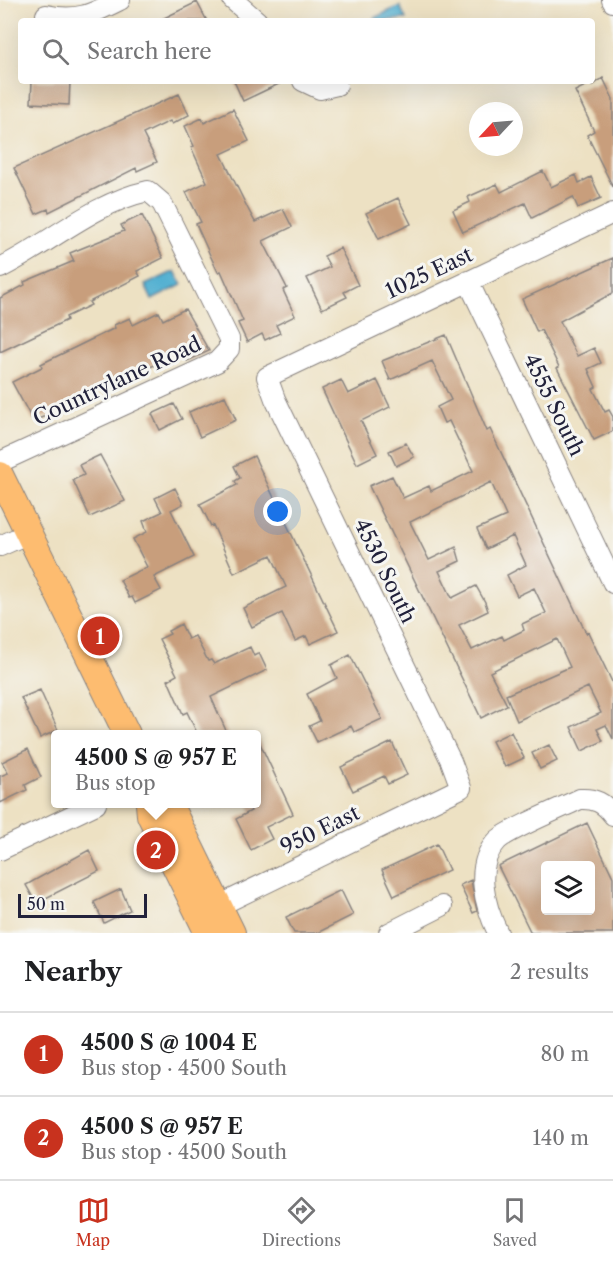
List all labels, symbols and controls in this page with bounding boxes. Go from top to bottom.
search box [18,18,595,84]
icon: search [39,35,72,68]
text: Search here [87,38,212,65]
north arrow [469,102,523,156]
street label: 1025 East [381,241,477,304]
street label: Countrylane Road [29,331,205,430]
street label: 4555 South [519,349,590,460]
your location [263,497,292,526]
street label: 4530 South [349,515,421,627]
pin: 1 [80,614,120,658]
popup [51,730,261,808]
text: 4500 S @ 957 E [75,744,237,771]
text: Bus stop [75,771,156,795]
street label: 950 East [276,800,364,859]
pin: 2 [136,828,176,872]
map controls [541,861,595,915]
button: layers [541,861,595,915]
scale bar [18,891,147,918]
text: 50 m [27,894,65,914]
text: Nearby [24,956,122,988]
text: 2 results [510,960,589,984]
text: 4500 S @ 1004 E [81,1029,257,1056]
text: 1 [39,1042,48,1066]
text: 80 m [541,1042,589,1066]
text: Bus stop · 4500 South [81,1056,287,1080]
text: 4500 S @ 957 E [81,1113,243,1140]
text: 2 [38,1126,49,1150]
text: 140 m [532,1126,589,1150]
text: Bus stop · 4500 South [81,1140,287,1164]
tab: Map [76,1194,110,1250]
tab: Directions [262,1194,341,1250]
tab: Saved [493,1194,537,1250]

